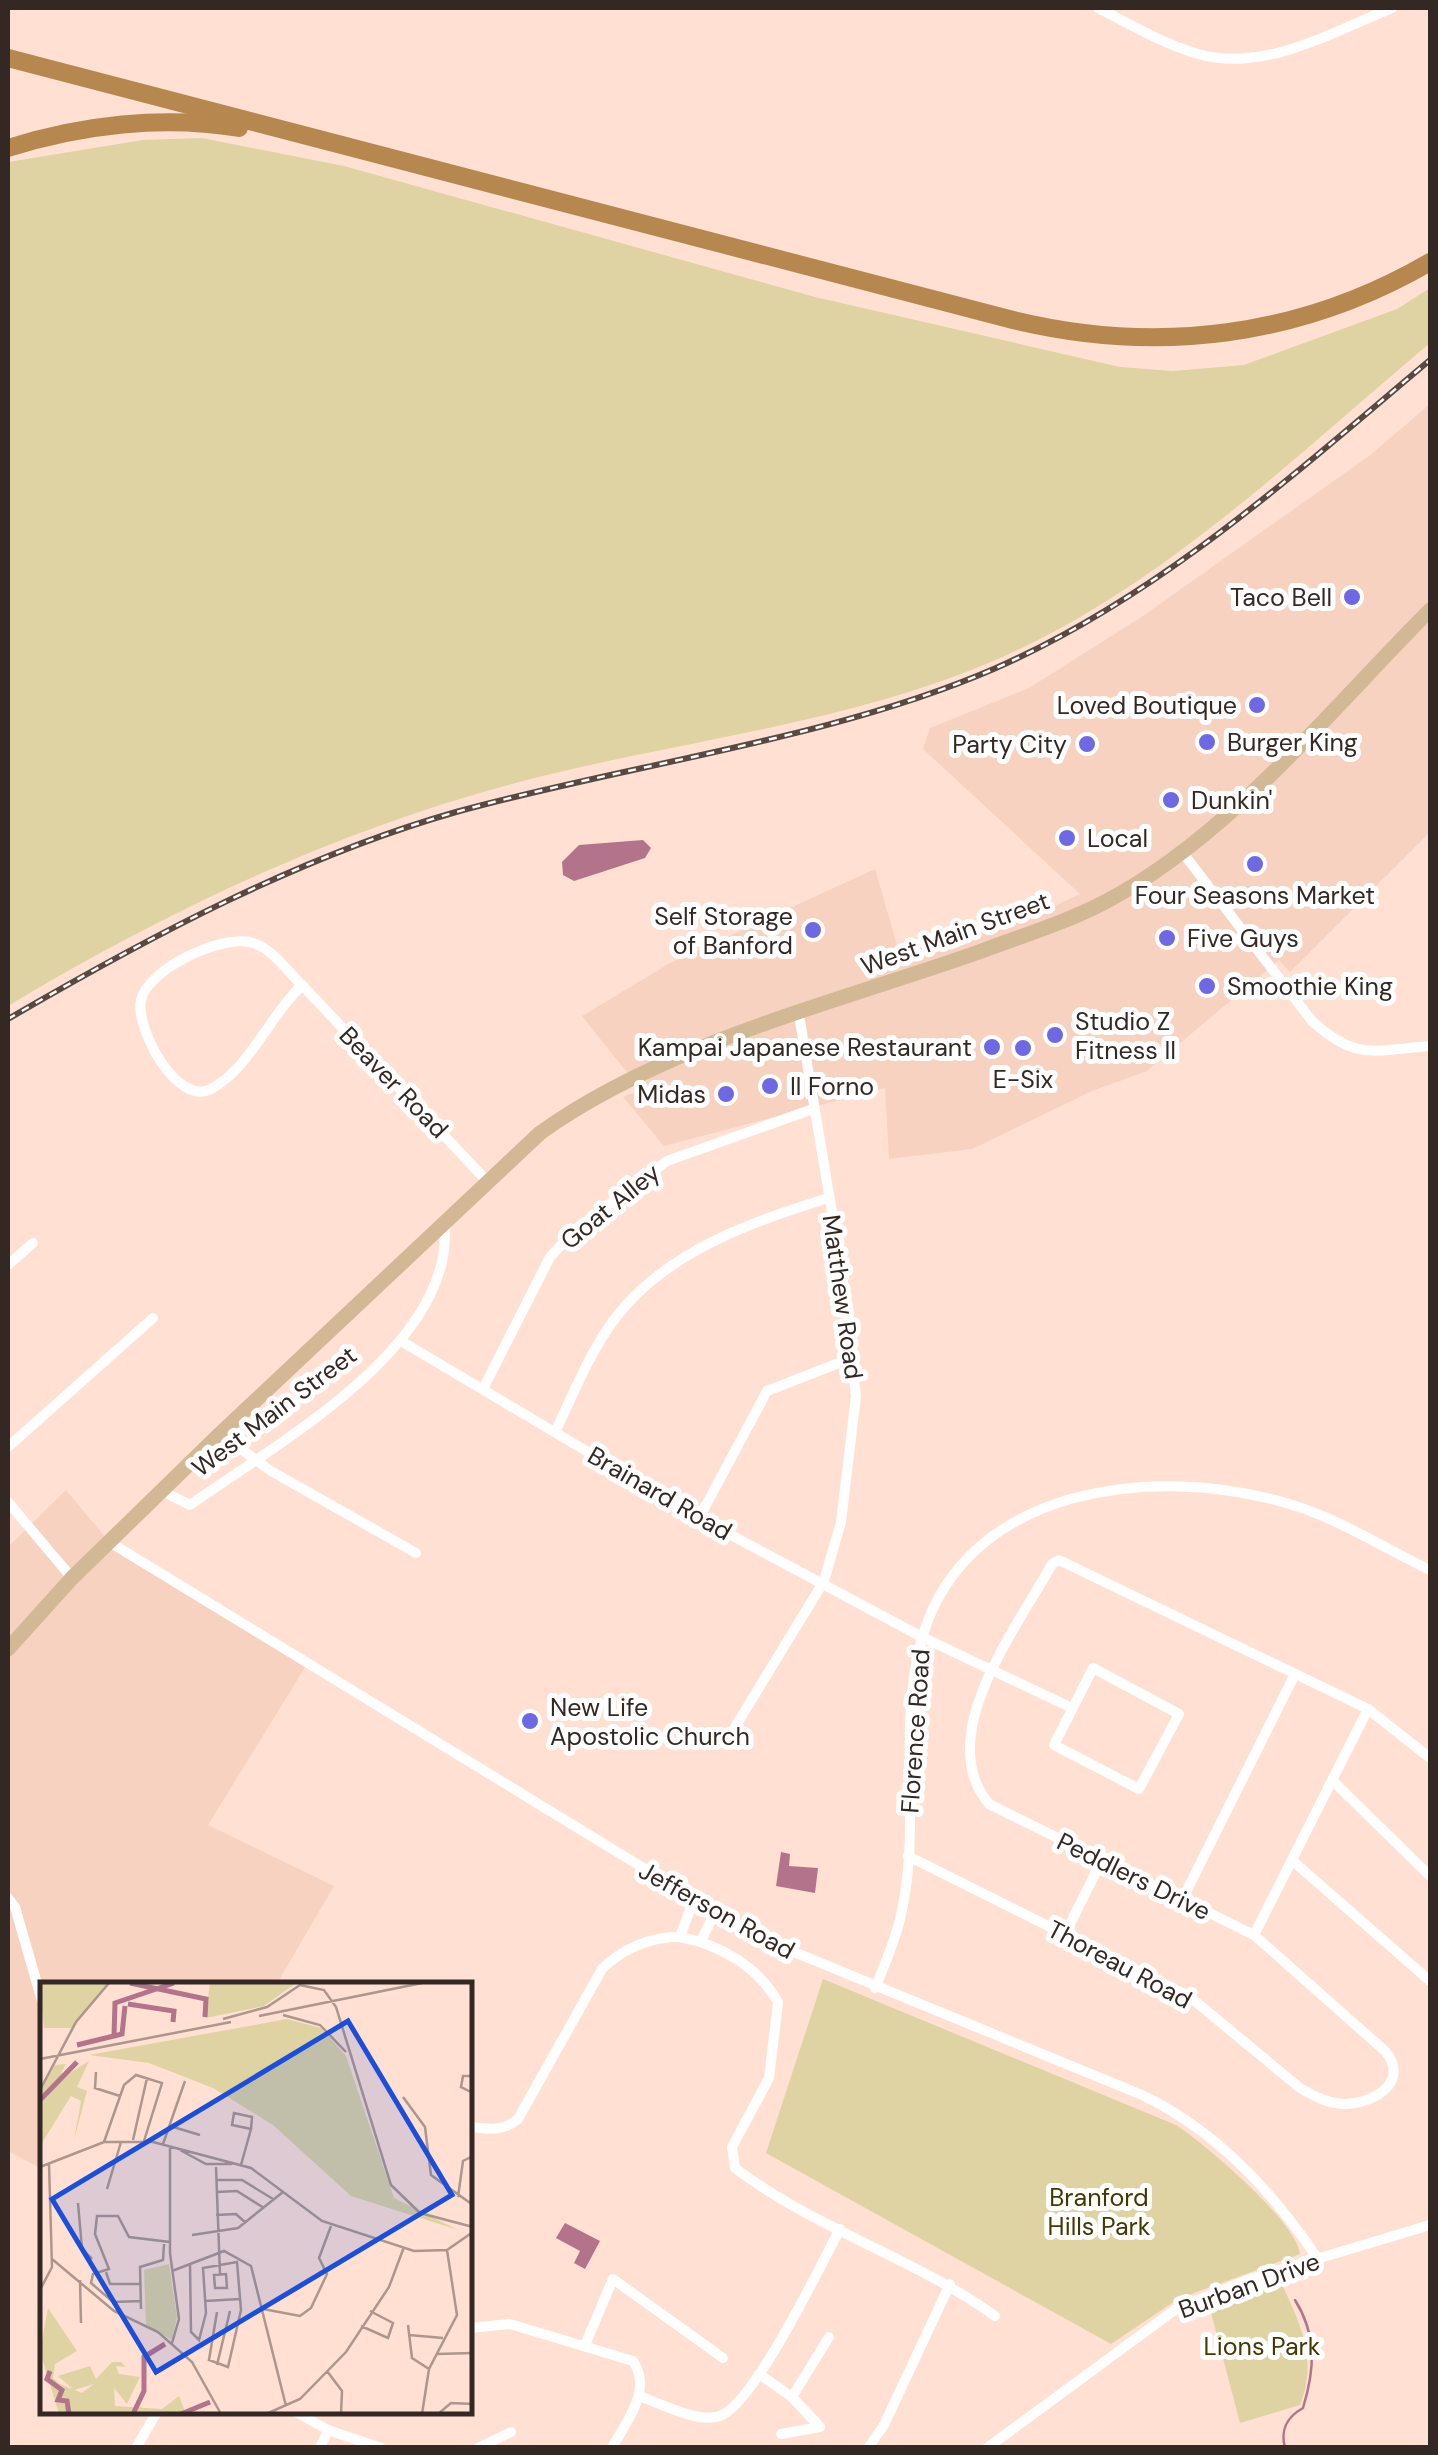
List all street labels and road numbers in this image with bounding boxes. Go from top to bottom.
street label: West Main Street [856,884,1054,983]
street label: Beaver Road [332,1019,455,1145]
street label: Goat Alley [554,1156,667,1257]
street label: Matthew Road [815,1213,870,1382]
street label: West Main Street [185,1339,363,1484]
street label: Brainard Road [582,1439,738,1548]
street label: Florence Road [893,1648,938,1814]
street label: Peddlers Drive [1052,1825,1216,1928]
street label: Jefferson Road [633,1854,801,1967]
street label: Thoreau Road [1042,1913,1198,2016]
street label: Burban Drive [1174,2245,1324,2326]

